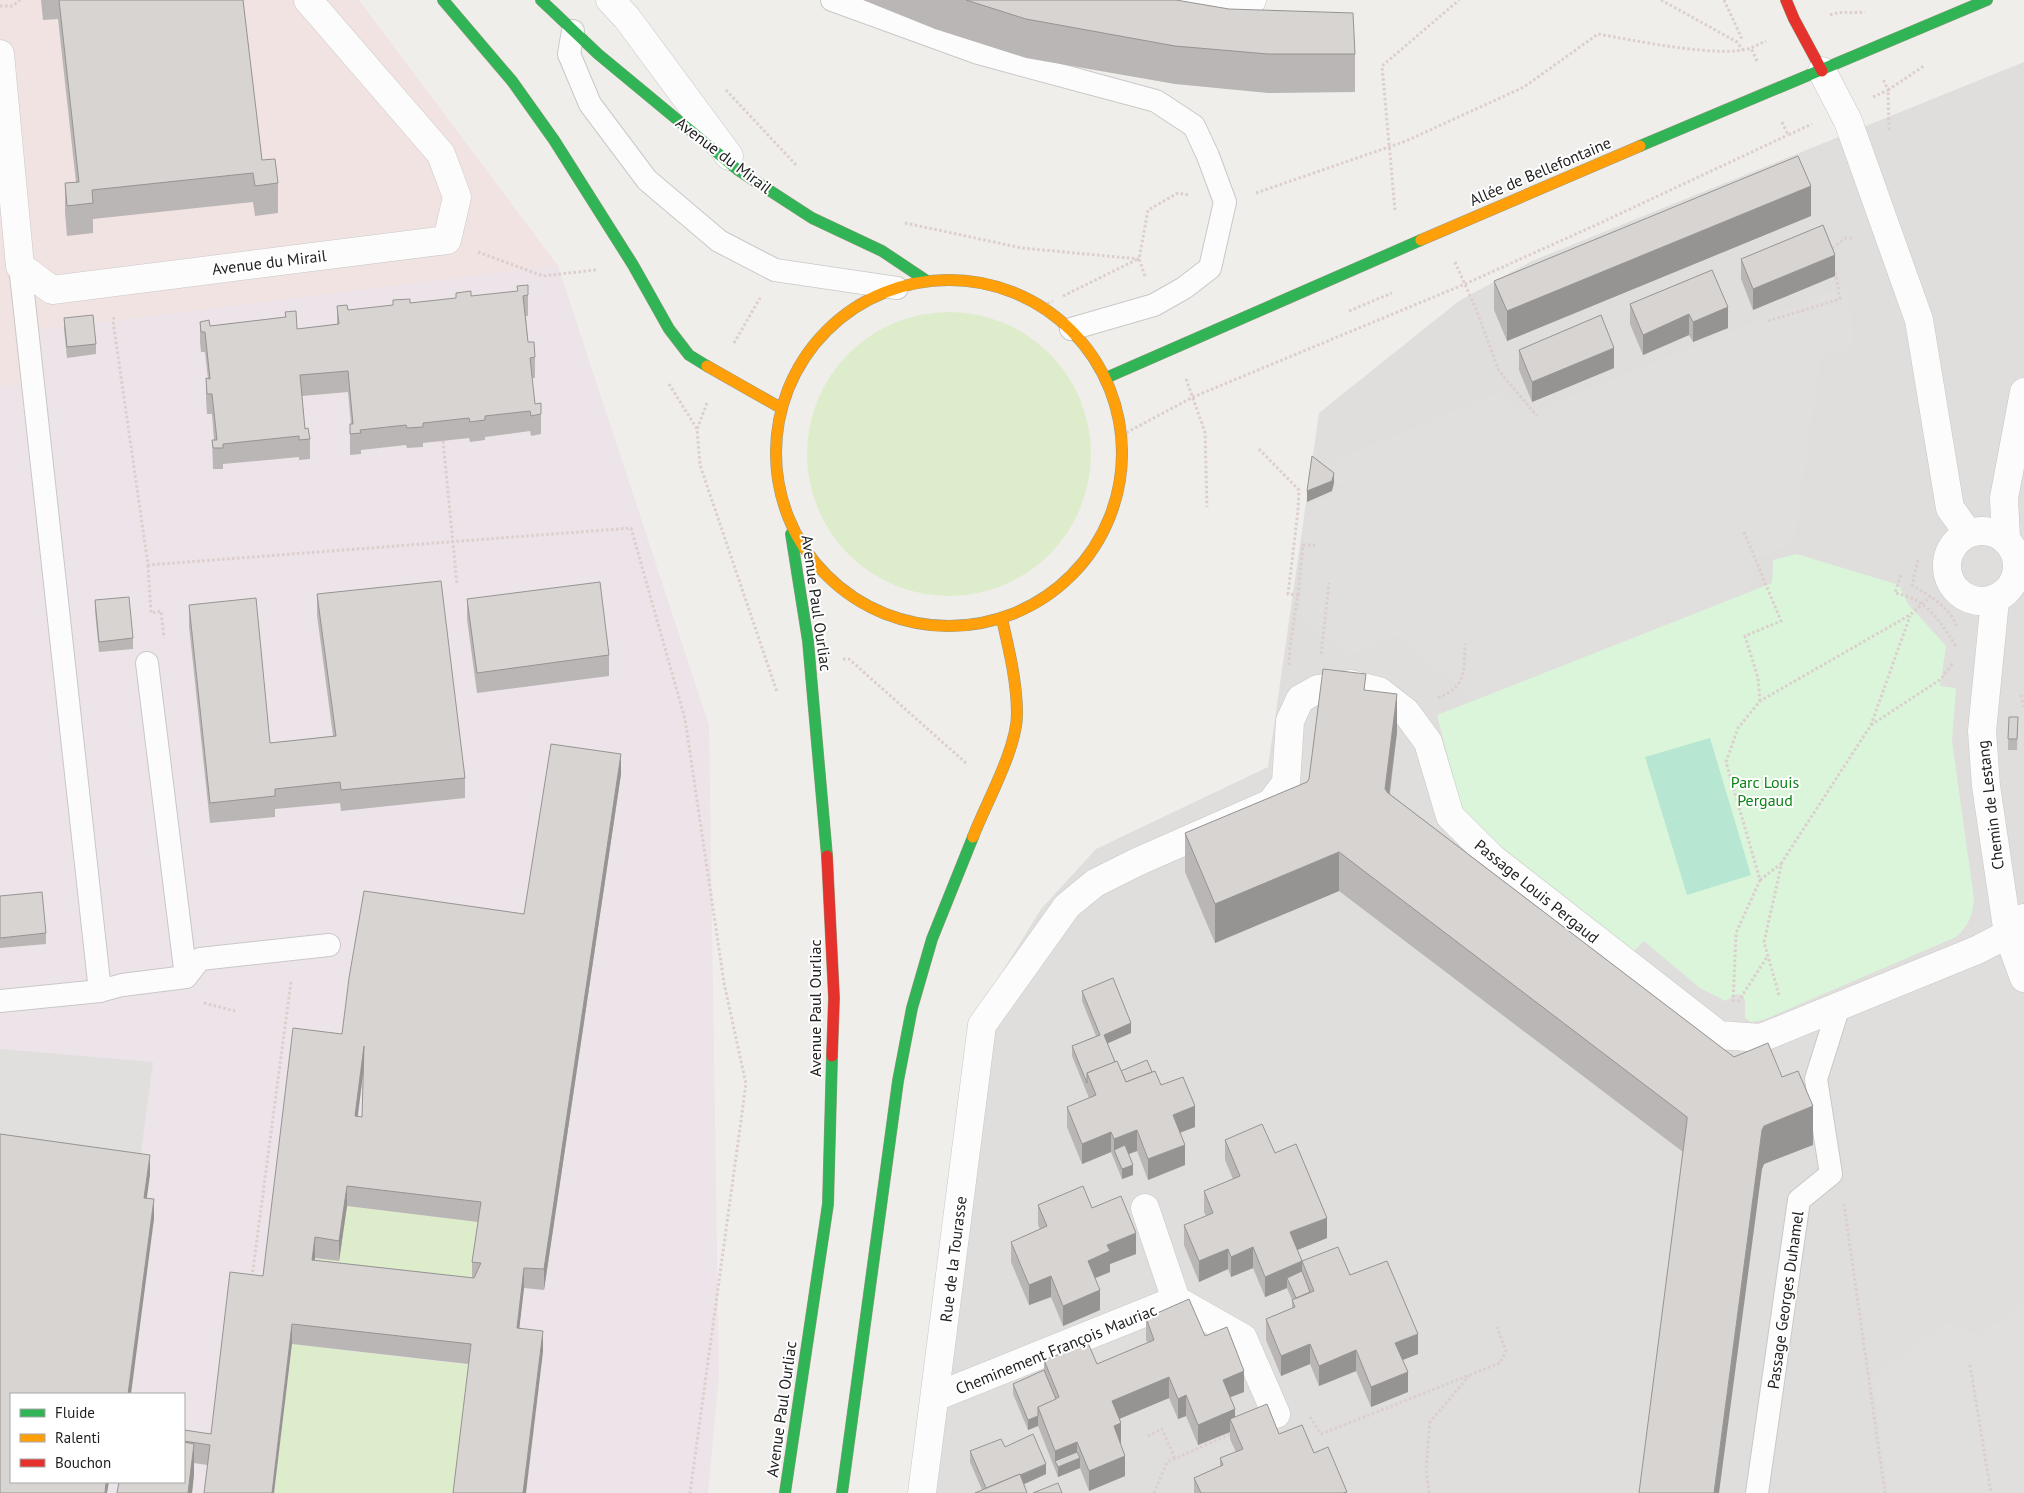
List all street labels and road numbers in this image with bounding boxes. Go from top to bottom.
street label: Avenue du Mirail [672,112,776,198]
street label: Allée de Bellefontaine [1466,132,1614,210]
street label: Avenue du Mirail [211,245,328,279]
street label: Avenue Paul Ourliac [798,534,836,672]
street label: Chemin de Lestang [1972,739,2008,871]
street label: Passage Louis Pergaud [1471,835,1603,947]
street label: Avenue Paul Ourliac [805,939,825,1077]
street label: Rue de la Tourasse [935,1195,971,1323]
street label: Passage Georges Duhamel [1763,1209,1807,1390]
street label: Cheminement François Mauriac [953,1299,1159,1399]
street label: Avenue Paul Ourliac [762,1340,800,1478]

